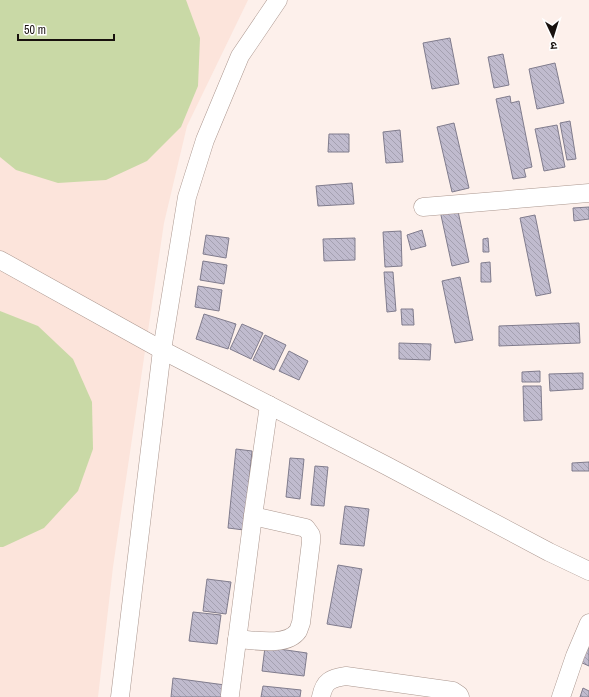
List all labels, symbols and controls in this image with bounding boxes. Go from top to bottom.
scale bar [18,16,114,42]
north arrow [533,16,573,56]
text: 50 m [24,22,46,38]
text: उ [549,39,557,53]

